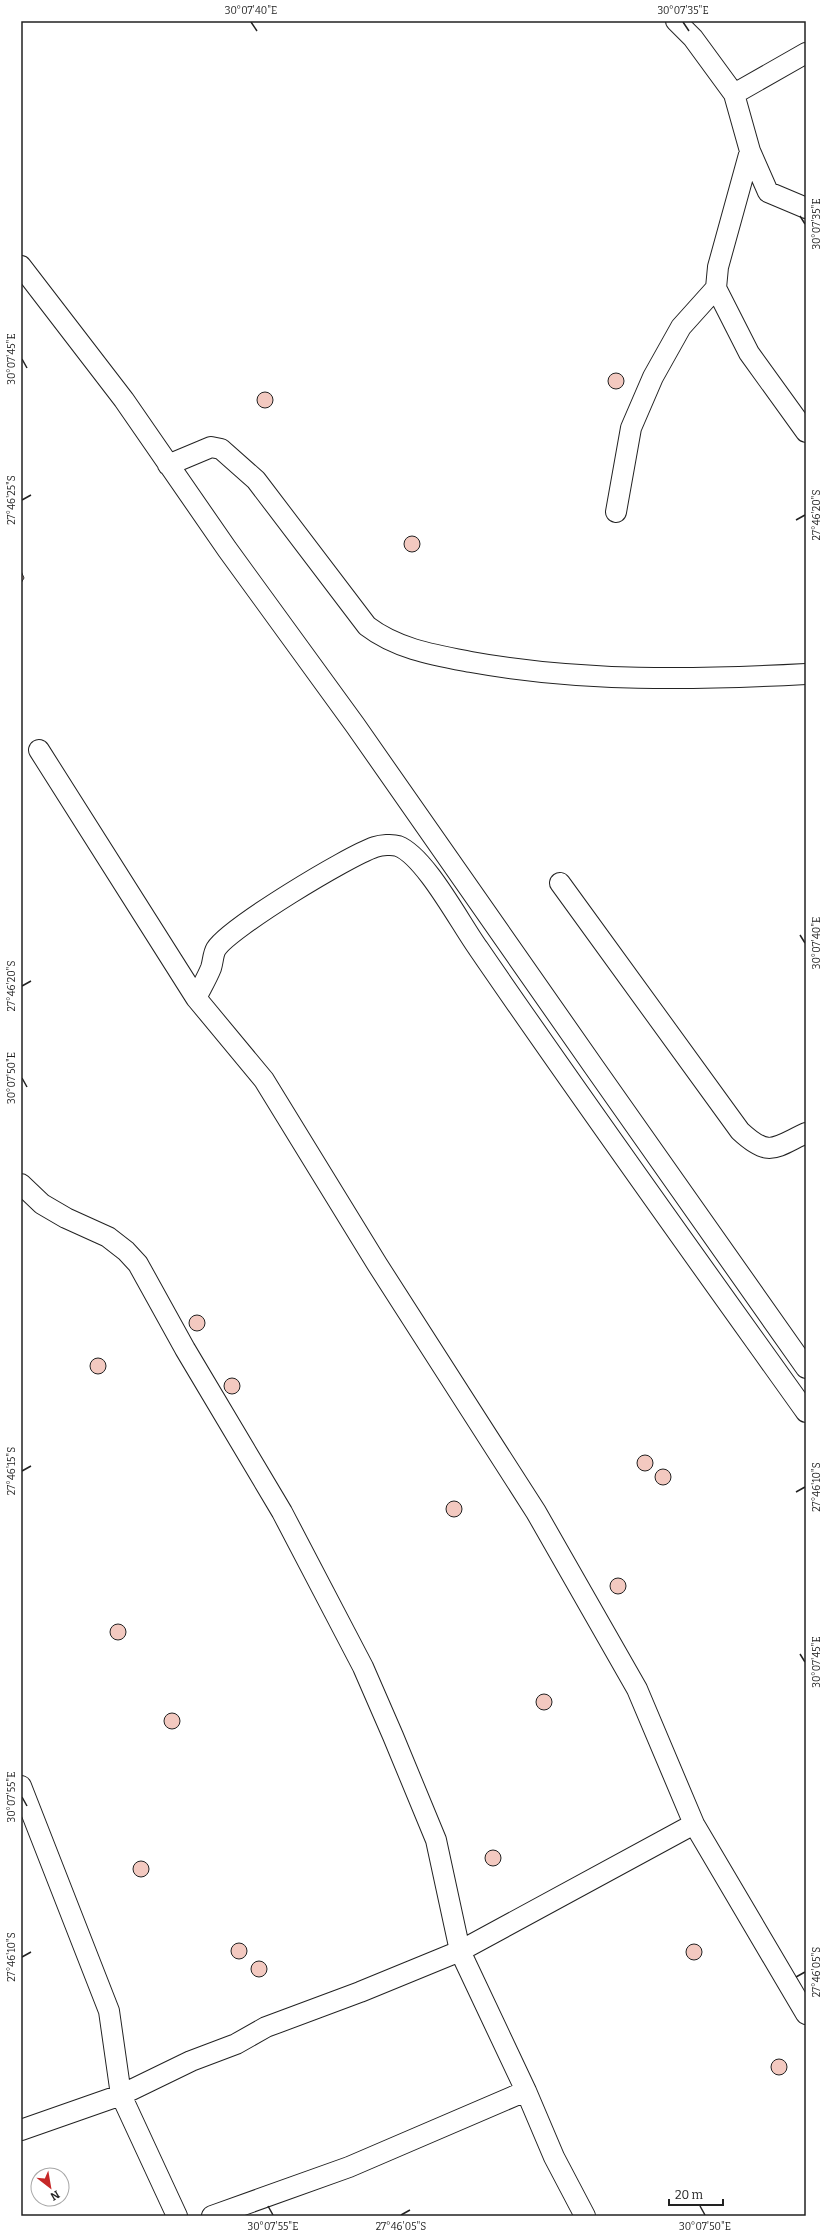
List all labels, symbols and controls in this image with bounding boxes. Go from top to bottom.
text: 30°07'40"E [225,5,277,17]
text: 30°07'35"E [657,5,709,17]
text: 30°07'35"E [811,198,823,250]
text: 30°07'45"E [6,333,18,385]
text: 27°46'25"S [6,475,18,525]
text: 27°46'20"S [811,490,823,540]
text: 30°07'40"E [811,917,823,969]
text: 27°46'20"S [6,961,18,1011]
text: 30°07'50"E [6,1052,18,1104]
text: 27°46'15"S [6,1447,18,1495]
text: 27°46'10"S [811,1462,823,1512]
text: 30°07'45"E [811,1636,823,1688]
text: 30°07'55"E [6,1772,18,1822]
text: 27°46'10"S [6,1932,18,1982]
text: 27°46'05"S [811,1947,823,1997]
north arrow [30,2167,70,2207]
scale bar [669,2181,723,2207]
text: N [47,2187,62,2203]
text: 20 m [675,2188,704,2202]
text: 30°07'55"E [248,2221,298,2233]
text: 27°46'05"S [376,2221,426,2233]
text: 30°07'50"E [679,2221,731,2233]

